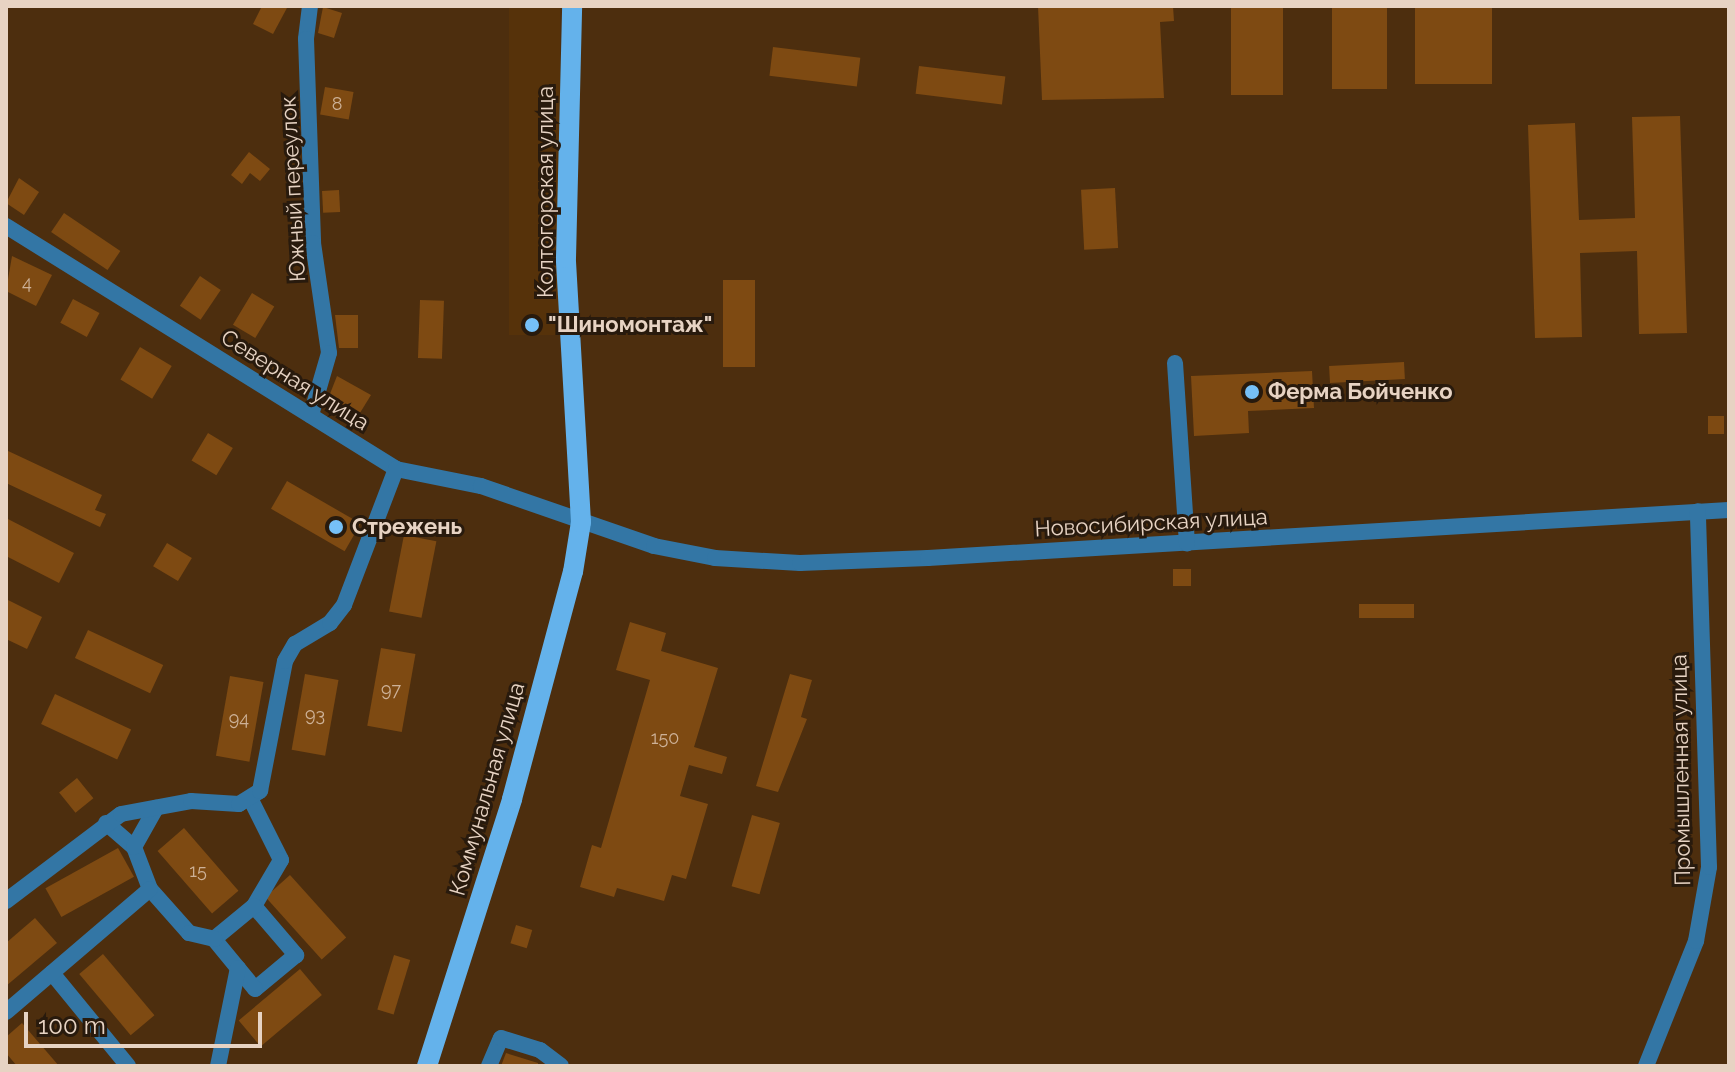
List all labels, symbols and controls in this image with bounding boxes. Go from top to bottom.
street label: Колтогорская улица [533,86,559,298]
house number: 8 [332,93,342,115]
street label: Южный переулок [275,95,311,283]
house number: 4 [22,272,32,294]
place label: "Шиномонтаж" [548,312,712,338]
marker: "Шиномонтаж" [523,316,541,334]
street label: Северная улица [216,324,374,436]
place label: Ферма Бойченко [1268,379,1453,405]
marker: Ферма Бойченко [1243,383,1261,401]
street label: Новосибирская улица [1034,504,1268,542]
place label: Стрежень [352,514,462,540]
marker: Стрежень [327,518,345,536]
street label: Промышленная улица [1666,653,1696,887]
house number: 97 [381,679,401,701]
street label: Коммунальная улица [444,679,530,899]
house number: 93 [305,704,325,726]
house number: 94 [229,708,249,730]
house number: 150 [651,727,679,749]
house number: 15 [189,860,207,882]
scale bar [28,996,266,1046]
text: 100 m [38,1011,106,1040]

